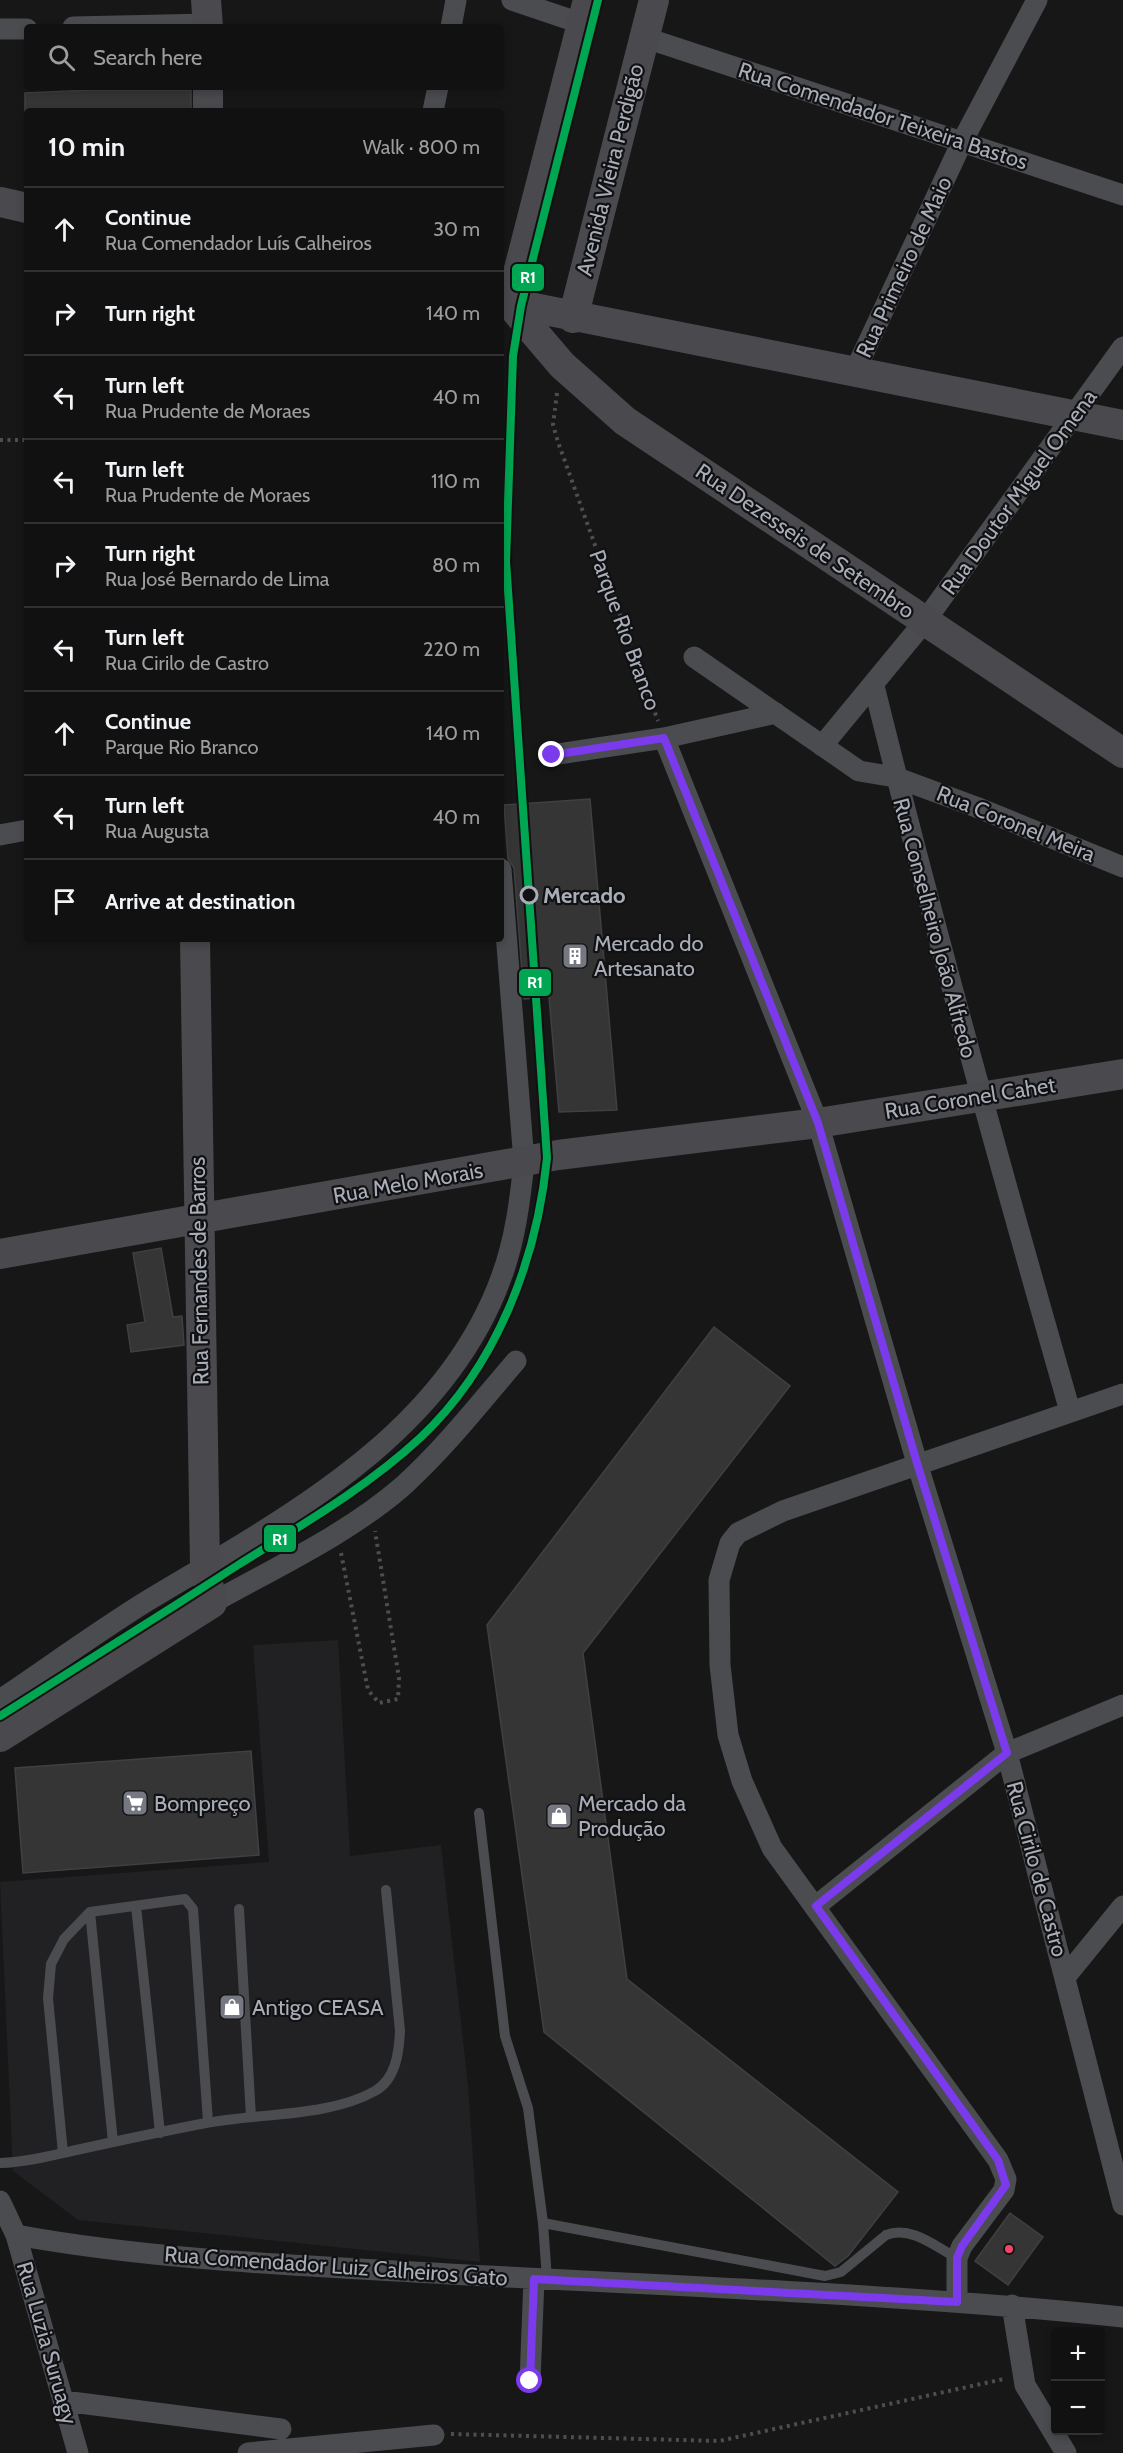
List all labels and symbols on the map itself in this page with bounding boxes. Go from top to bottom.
street label: Rua Comendador Teixeira Bastos [735,56,1031,176]
street label: Avenida Vieira Perdigão [571,61,649,279]
street label: Rua Primeiro de Maio [850,172,958,362]
line badge: R1 [511,263,545,292]
text: R1 [520,268,536,287]
street label: Rua Doutor Miguel Omena [935,384,1103,600]
street label: Rua Dezesseis de Setembro [690,458,920,624]
street label: Parque Rio Branco [583,546,667,714]
route end [538,741,564,767]
street label: Rua Coronel Meira [933,780,1100,868]
street label: Rua Conselheiro João Alfredo [887,795,983,1061]
place label: Mercado [543,882,626,909]
marker: Mercado [520,886,538,904]
place label: Mercado do Artesanato [594,930,704,982]
building icon: Mercado do Artesanato [560,941,590,971]
line badge: R1 [518,968,552,997]
text: R1 [527,973,543,992]
street label: Rua Coronel Cahet [883,1071,1058,1125]
street label: Rua Fernandes de Barros [184,1157,214,1385]
street label: Rua Melo Morais [331,1157,485,1209]
line badge: R1 [263,1524,297,1553]
text: R1 [272,1530,288,1549]
street label: Rua Cirilo de Castro [1001,1778,1073,1960]
supermarket icon: Bompreço [120,1788,150,1818]
place label: Bompreço [154,1790,251,1817]
place label: Mercado da Produção [578,1790,687,1842]
shop icon: Mercado da Produção [544,1801,574,1831]
shop icon: Antigo CEASA [217,1992,247,2022]
place label: Antigo CEASA [252,1994,384,2021]
street label: Rua Comendador Luiz Calheiros Gato [163,2241,509,2291]
unlabelled marker [1003,2243,1015,2255]
street label: Rua Luzia Suruagy [11,2258,83,2428]
route start [516,2367,542,2393]

